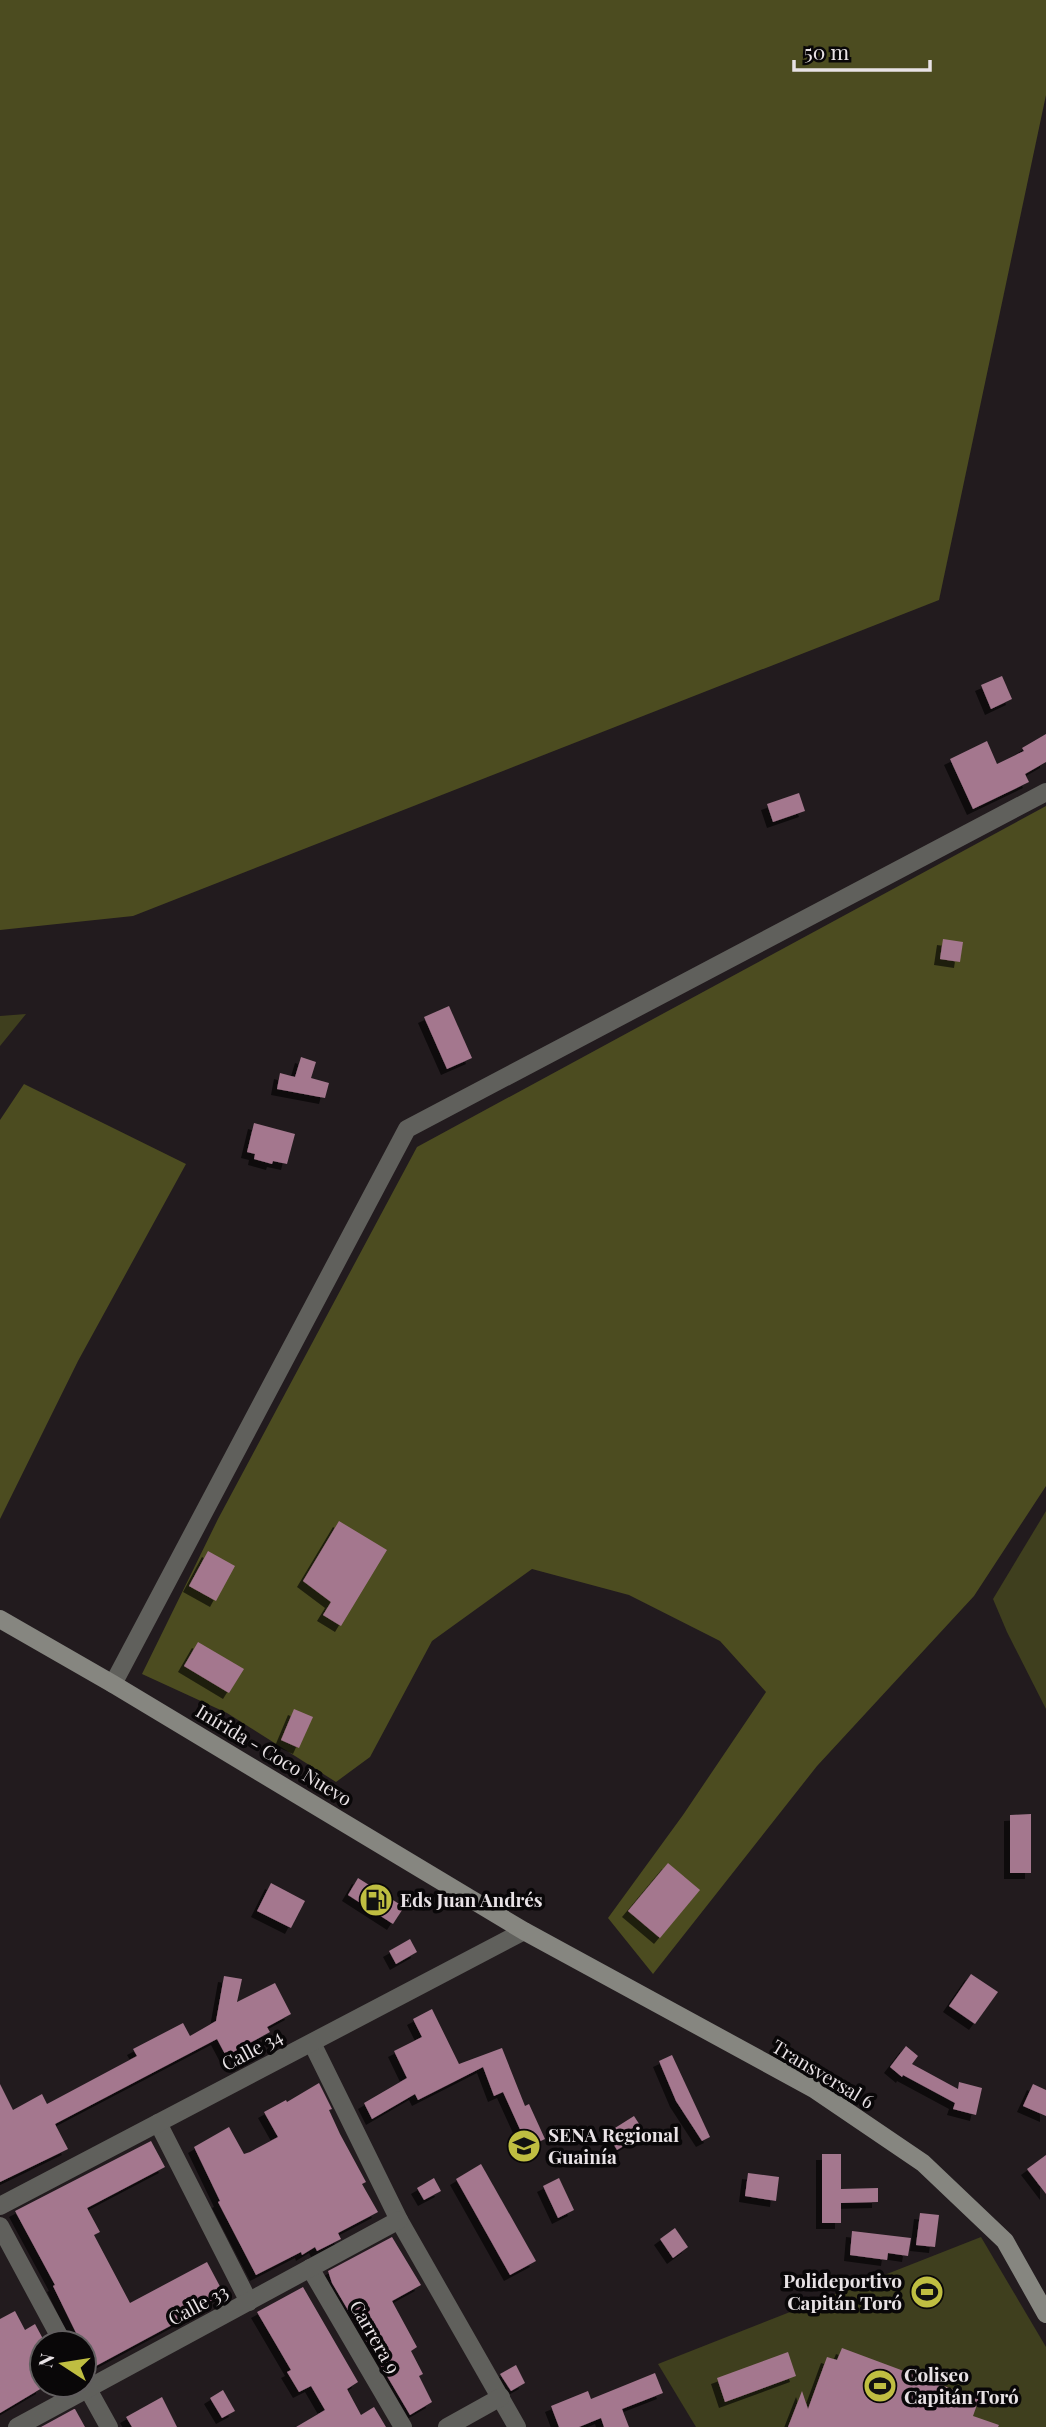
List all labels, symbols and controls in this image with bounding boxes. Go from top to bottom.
scale bar [794,28,930,72]
text: 50 m [804,37,850,65]
street label: Inírida - Coco Nuevo [192,1697,357,1811]
fuel station icon: Eds Juan Andrés [357,1881,395,1919]
place label: Eds Juan Andrés [400,1886,543,1912]
street label: Calle 34 [217,2022,287,2076]
street label: Transversal 6 [768,2032,880,2114]
place label: SENA Regional Guainía [548,2121,679,2169]
school or university icon: SENA Regional Guainía [505,2127,543,2165]
place label: Polideportivo Capitán Toró [783,2267,902,2315]
sports icon: Polideportivo Capitán Toró [908,2273,946,2311]
street label: Calle 33 [163,2277,232,2331]
street label: Carrera 9 [344,2295,407,2378]
north arrow [28,2329,98,2399]
text: N [31,2351,60,2370]
place label: Coliseo Capitán Toró [904,2361,1019,2409]
sports icon: Coliseo Capitán Toró [861,2367,899,2405]

